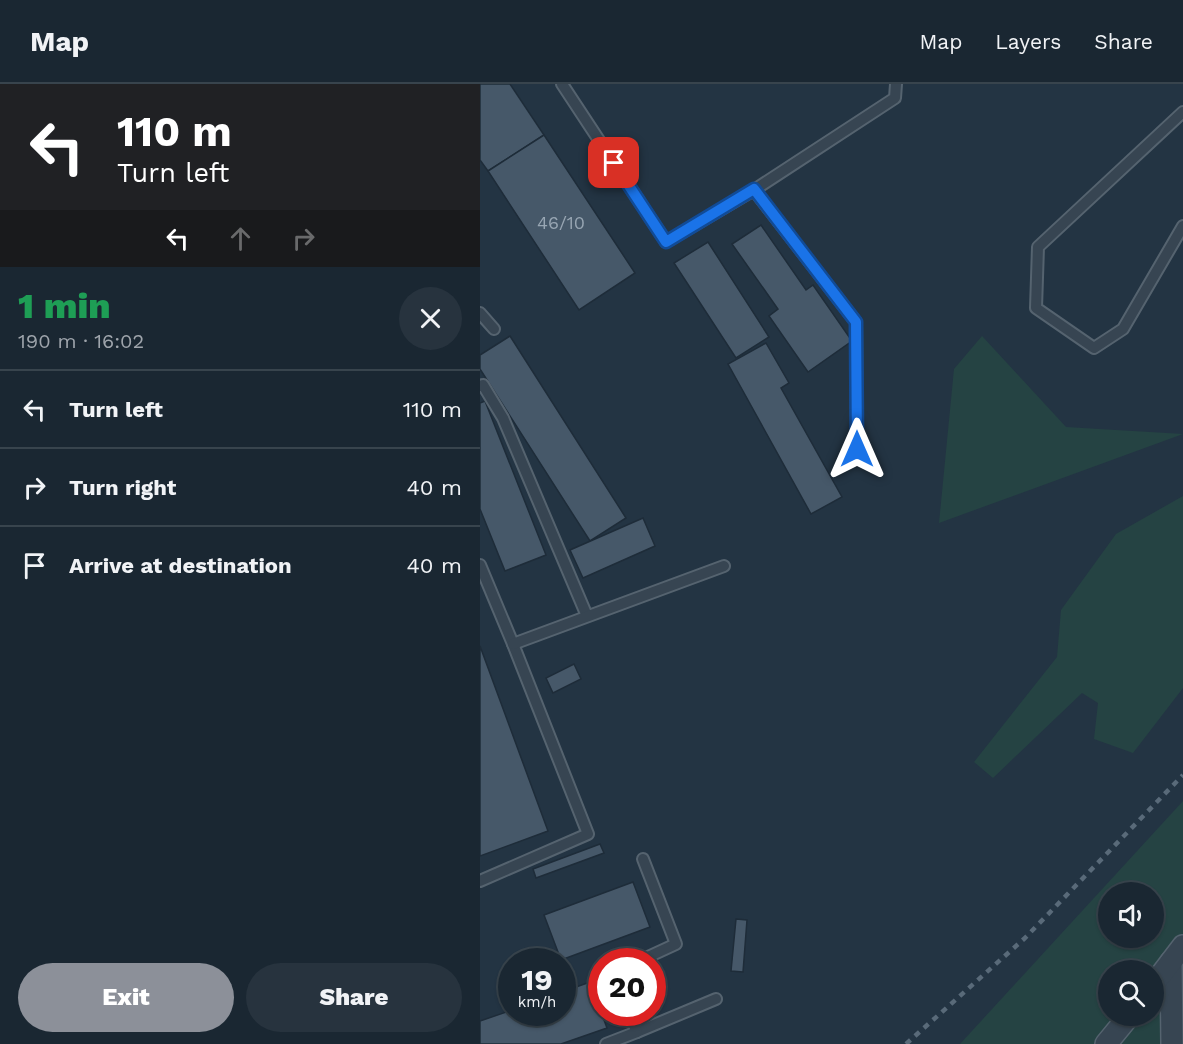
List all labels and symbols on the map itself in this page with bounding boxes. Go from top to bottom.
pin [588,137,639,188]
house number: 46/10 [537,212,585,233]
position arrow [825,417,889,481]
speed limit sign: 20 [588,948,666,1026]

